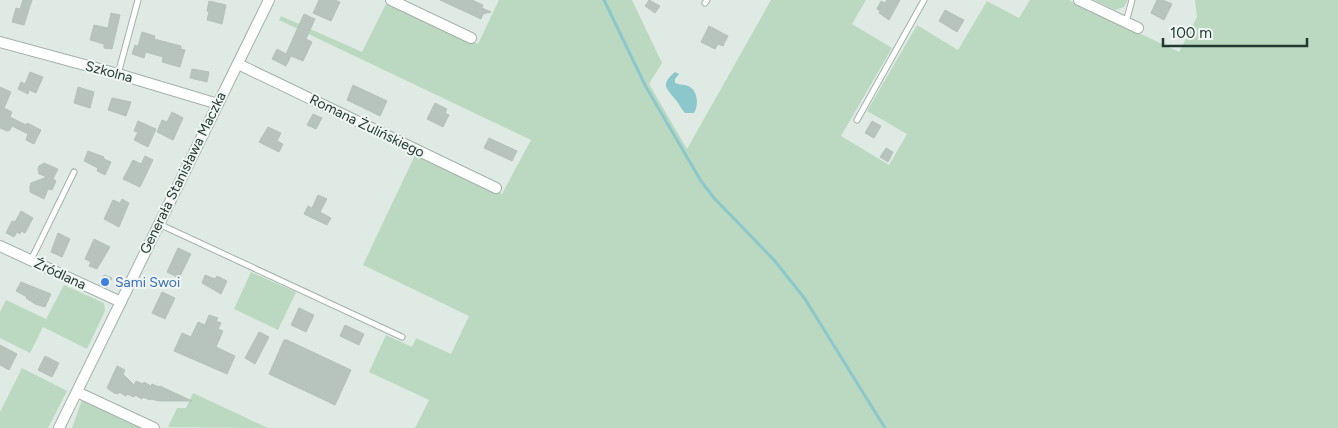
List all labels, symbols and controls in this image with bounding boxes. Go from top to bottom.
scale bar [1163,15,1307,47]
text: 100 m [1170,24,1212,42]
street label: Szkolna [83,58,135,86]
street label: Generała Stanisława Maczka [136,89,230,257]
street label: Romana Żulińskiego [307,91,427,161]
street label: Źródlana [31,255,89,293]
place label: Sami Swoi [115,274,180,291]
marker: Sami Swoi [99,276,111,288]

